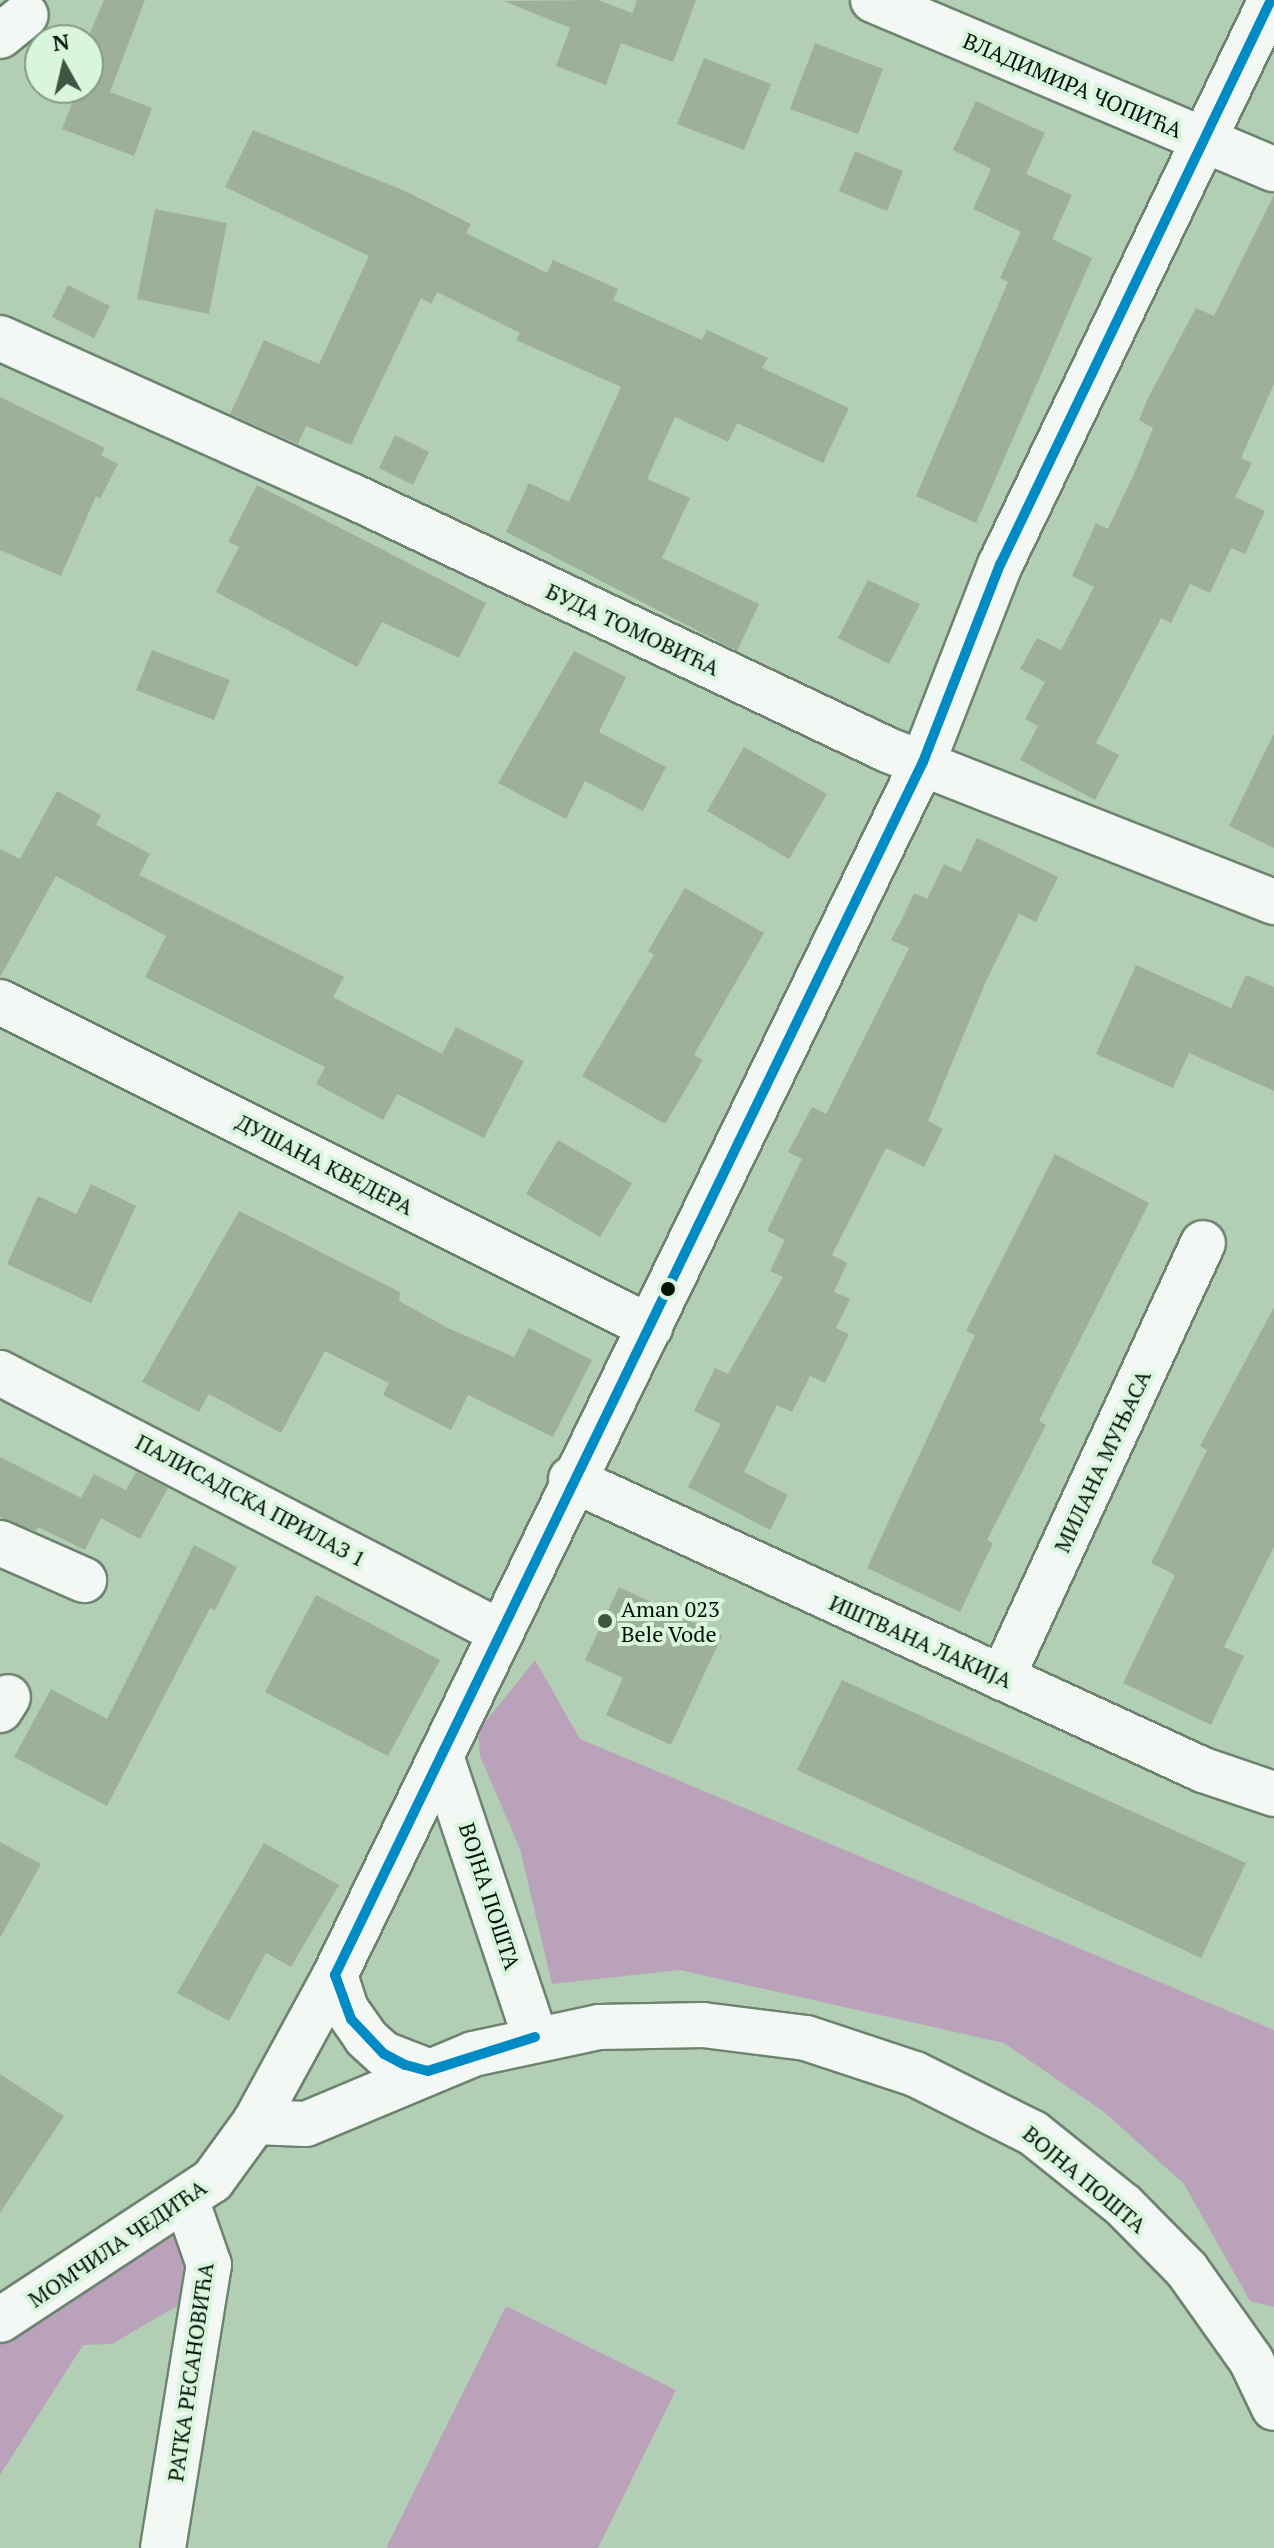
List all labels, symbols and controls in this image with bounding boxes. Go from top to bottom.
north arrow [24,24,104,104]
text: N [51,26,71,57]
street label: ВЛАДИМИРА ЧОПИЋА [959,27,1187,143]
street label: БУДА ТОМОВИЋА [542,577,724,681]
street label: ДУШАНА КВЕДЕРА [232,1108,418,1220]
unlabelled marker [660,1281,676,1297]
street label: МИЛАНА МУЊАСА [1048,1365,1156,1557]
street label: ПАЛИСАДСКА ПРИЛАЗ 1 [131,1428,371,1572]
street label: ИШТВАНА ЛАКИЈА [825,1589,1017,1693]
place label: Aman 023 Bele Vode [621,1595,720,1646]
marker: Aman 023 Bele Vode [596,1612,614,1630]
street label: ВОЈНА ПОШТА [454,1819,526,1973]
street label: ВОЈНА ПОШТА [1018,2120,1152,2238]
street label: МОМЧИЛА ЧЕДИЋА [23,2173,211,2313]
street label: РАТКА РЕСАНОВИЋА [162,2261,218,2483]

